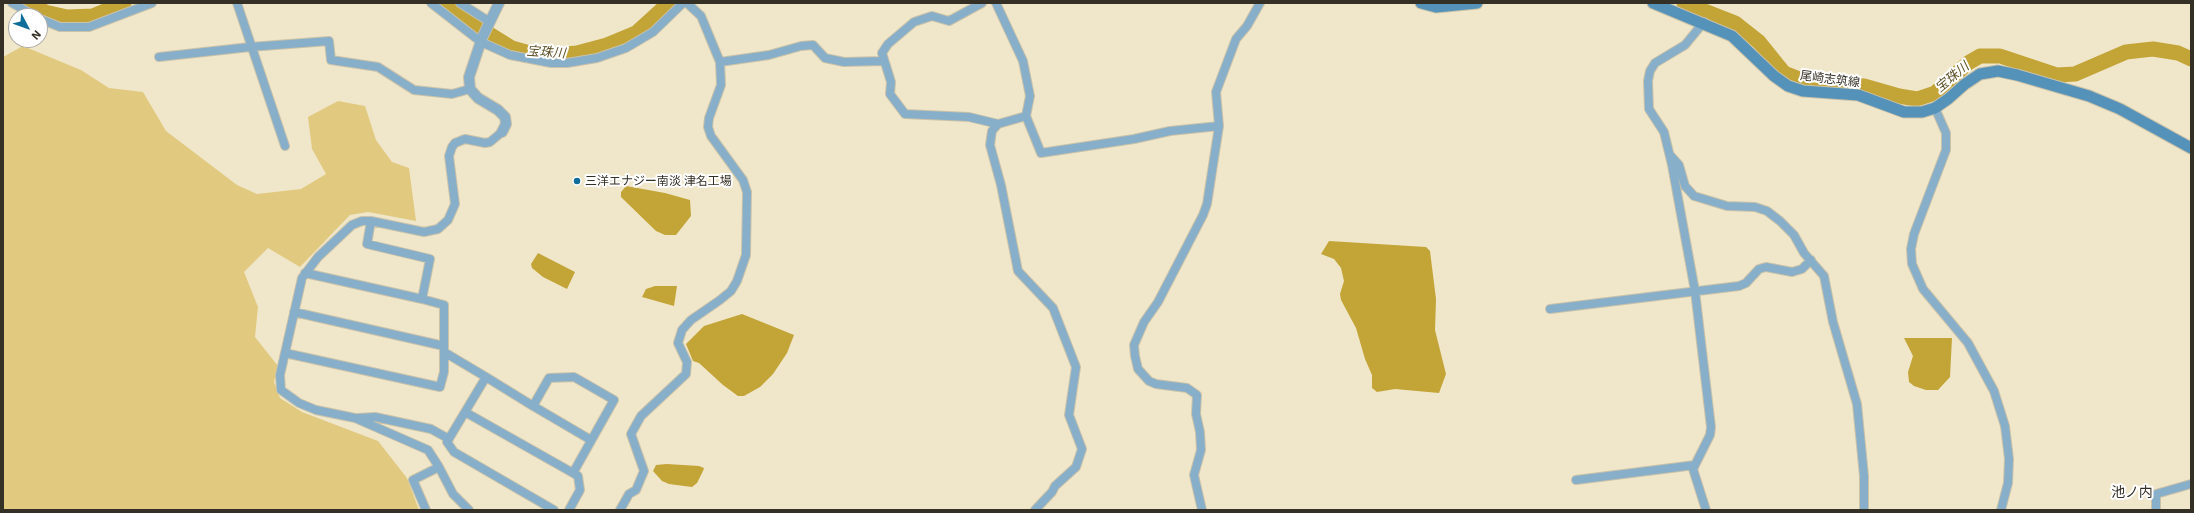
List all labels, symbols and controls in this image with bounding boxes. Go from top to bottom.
north arrow [8,8,48,48]
text: N [29,28,44,43]
water label: 宝珠川 [526,43,566,61]
water label: 宝珠川 [1932,58,1972,96]
street label: 尾崎志筑線 [1799,68,1861,90]
place label: 三洋エナジー南淡 津名工場 [585,174,732,188]
marker: 三洋エナジー南淡 津名工場 [572,176,582,186]
district label: 池ノ内 [2111,484,2153,500]

